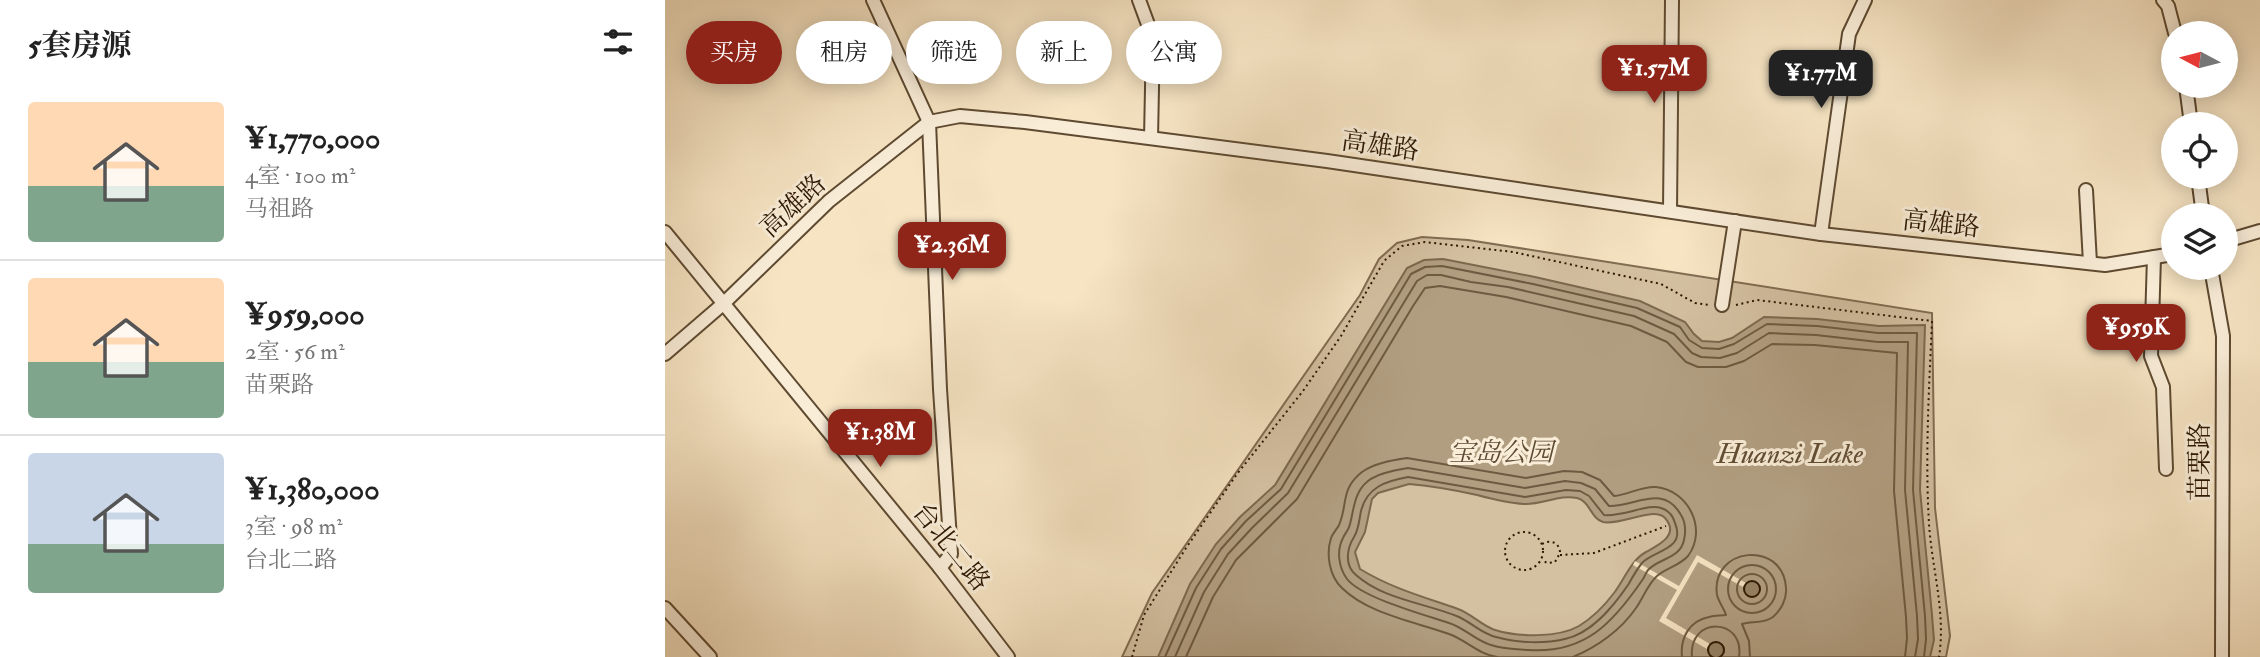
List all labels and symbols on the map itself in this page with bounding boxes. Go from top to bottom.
north arrow [2161,21,2238,98]
pin: ¥1.57M [1597,46,1711,105]
pin: ¥1.77M [1764,50,1878,110]
street label: 高雄路 [1339,125,1421,167]
street label: 高雄路 [754,168,832,244]
street label: 高雄路 [1901,204,1981,244]
pin: ¥2.36M [895,222,1009,282]
pin: ¥959K [2087,304,2185,364]
pin: ¥1.38M [823,410,937,469]
street label: 苗栗路 [2184,423,2216,501]
park label: 宝岛公园 [1449,437,1557,469]
water label: Huanzi Lake [1715,437,1864,472]
street label: 台北二路 [906,497,996,597]

